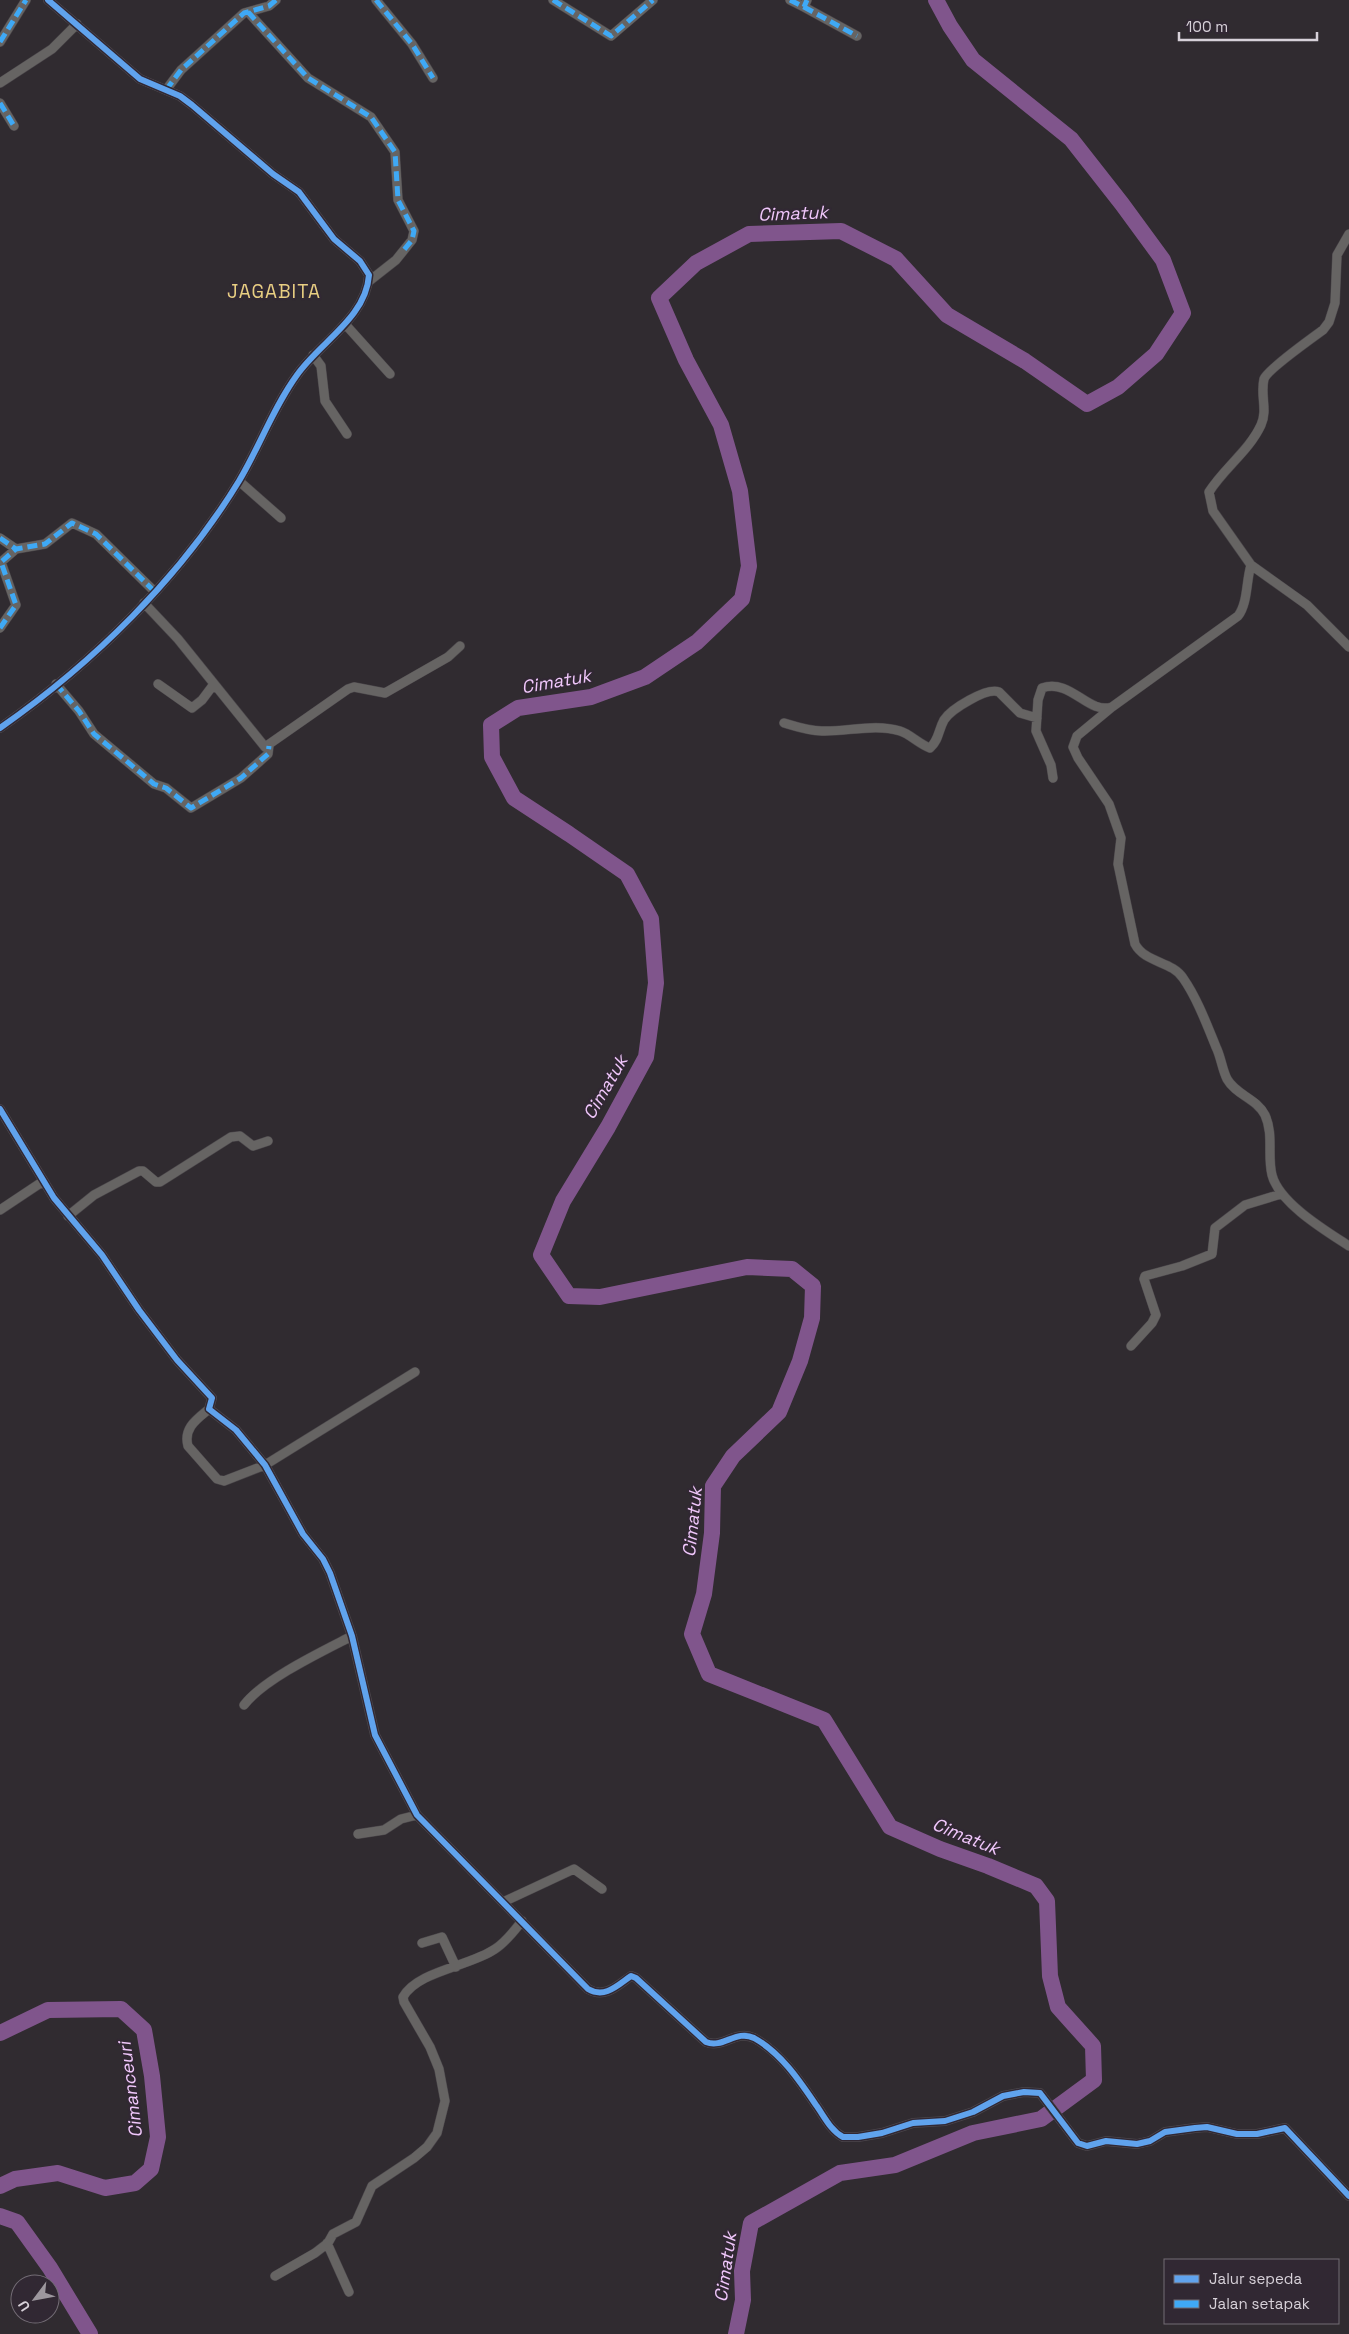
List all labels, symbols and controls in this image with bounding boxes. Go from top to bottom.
scale bar [1179,10,1316,42]
text: 100 m [1186,17,1228,36]
water label: Cimatuk [758,200,831,226]
district label: JAGABITA [227,279,321,304]
water label: Cimatuk [519,663,595,698]
water label: Cimatuk [577,1049,634,1123]
water label: Cimatuk [677,1484,707,1558]
water label: Cimatuk [929,1812,1005,1861]
water label: Cimanceuri [112,2038,147,2139]
water label: Cimatuk [709,2228,742,2303]
legend [1164,2259,1339,2324]
text: Jalur sepeda [1209,2269,1303,2288]
north arrow [10,2274,60,2324]
text: Jalan setapak [1209,2294,1310,2313]
text: U [14,2297,34,2315]

